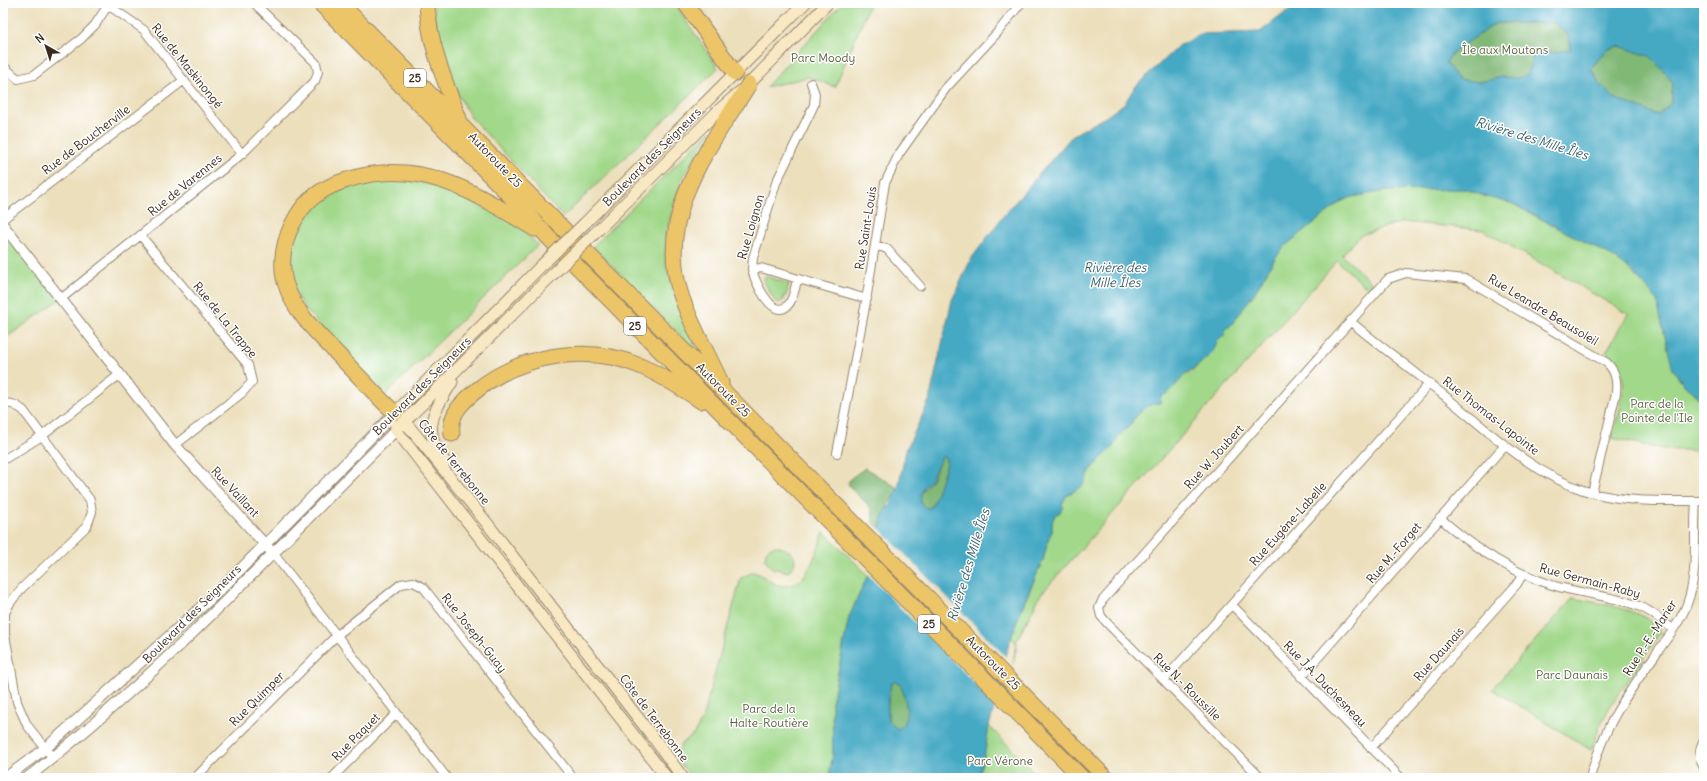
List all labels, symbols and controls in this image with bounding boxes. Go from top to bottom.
street label: Rue de Maskinongé [149,20,226,111]
north arrow [26,26,66,66]
text: N [32,30,47,46]
park label: Île aux Moutons [1462,42,1548,57]
park label: Parc Moody [791,50,855,65]
road number: 25 [404,69,426,87]
street label: Rue de Boucherville [39,102,133,178]
street label: Boulevard des Seigneurs [599,104,704,209]
water label: Rivière des Mille Îles [1473,113,1591,164]
street label: Autoroute 25 [465,129,525,190]
street label: Rue de Varennes [145,150,225,219]
street label: Rue Saint-Louis [852,185,879,271]
street label: Rue Loignon [734,193,767,261]
water label: Rivière des Mille Îles [1084,259,1148,291]
street label: Rue Leandre Beausoleil [1485,271,1601,348]
street label: Rue de La Trappe [190,279,261,361]
road number: 25 [624,317,646,335]
street label: Boulevard des Seigneurs [369,333,474,438]
street label: Autoroute 25 [693,359,754,420]
street label: Rue Thomas-Lapointe [1440,373,1543,458]
park label: Parc de la Pointe de l'Ile [1621,396,1693,425]
street label: Côte de Terrebonne [415,416,493,507]
street label: Rue W. Joubert [1181,421,1246,492]
street label: Rue Vaillant [208,463,263,520]
street label: Rue Eugène-Labelle [1246,479,1329,569]
water label: Rivière des Mille Îles [943,506,994,624]
street label: Rue M.-Forget [1363,519,1424,586]
street label: Rue Germain-Raby [1538,560,1642,601]
street label: Boulevard des Seigneurs [139,561,244,666]
street label: Rue Joseph-Guay [439,590,510,675]
street label: Rue P.-E.-Marier [1619,597,1680,679]
road number: 25 [918,615,940,633]
street label: Rue Daunais [1410,623,1467,684]
street label: Autoroute 25 [963,632,1024,693]
street label: Rue J.A. Duchesneau [1281,638,1370,730]
street label: Rue N.- Roussille [1150,650,1224,724]
park label: Parc Daunais [1536,667,1608,682]
street label: Rue Quimper [226,668,287,729]
street label: Côte de Terrebonne [617,671,692,764]
park label: Parc de la Halte-Routière [729,701,809,730]
street label: Rue Paquet [329,710,383,764]
park label: Parc Vérone [967,753,1033,768]

